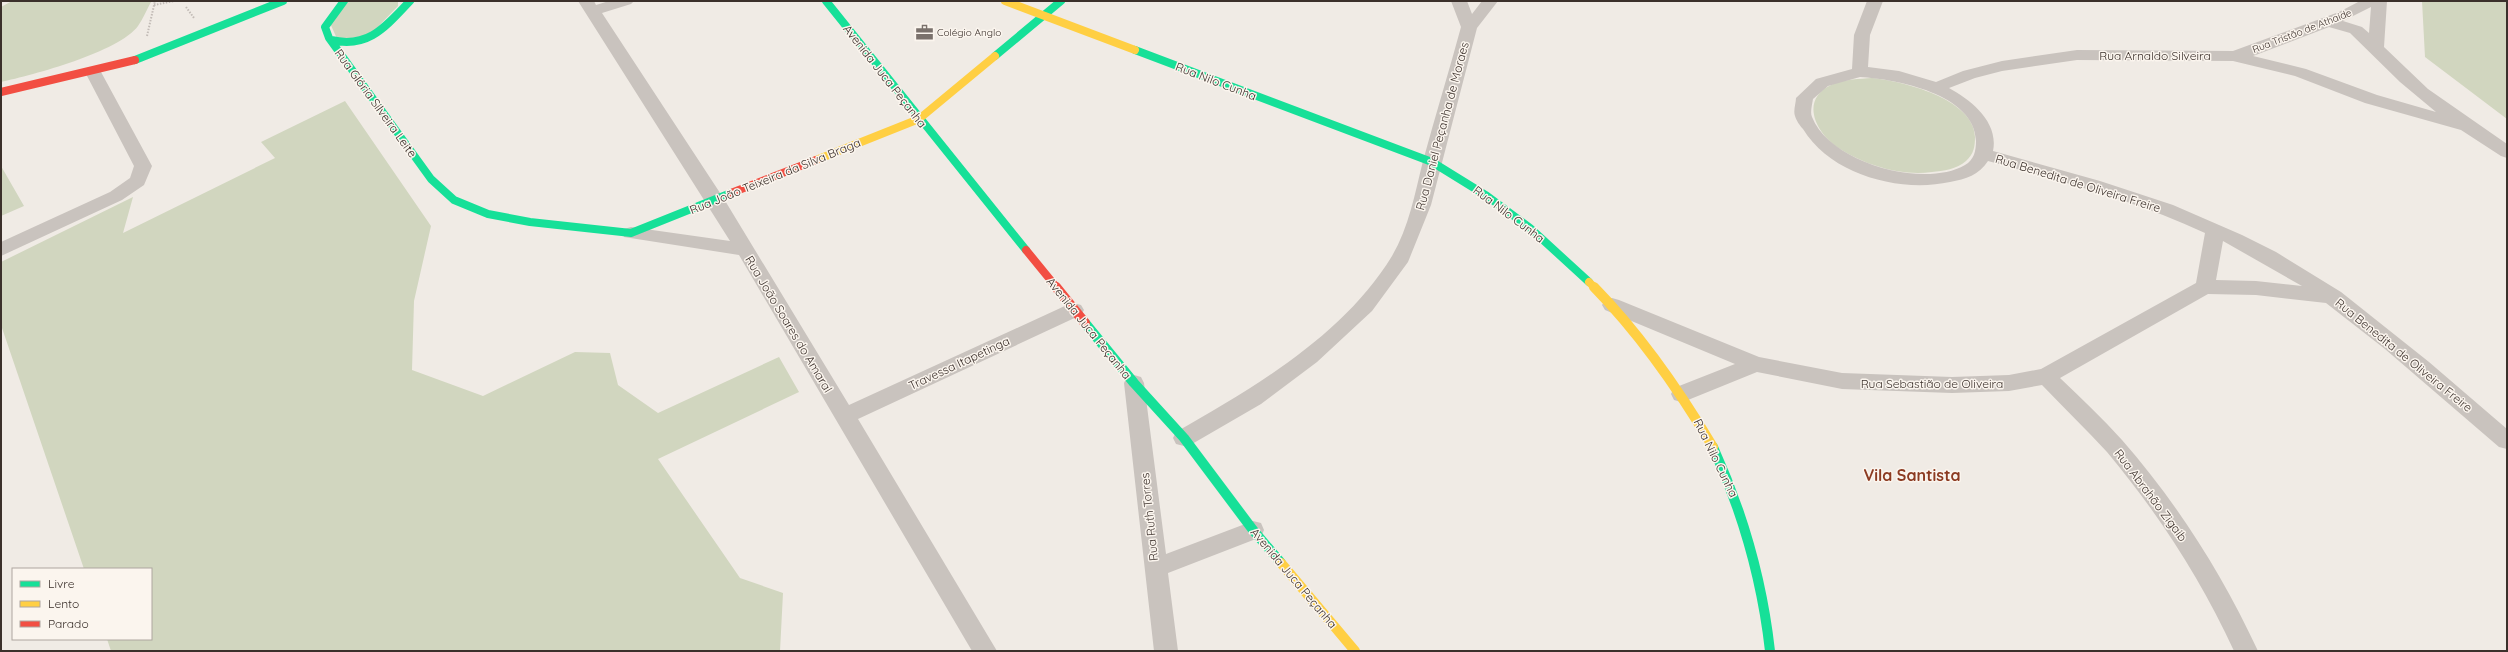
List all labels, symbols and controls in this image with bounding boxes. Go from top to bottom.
street label: Rua Tristão de Athaide [2251,6,2354,56]
street label: Avenida Juca Peçanha [840,21,930,131]
office icon: Colégio Anglo [914,22,934,42]
place label: Colégio Anglo [937,26,1001,39]
street label: Rua Daniel Peçanha de Moraes [1412,40,1472,212]
street label: Rua Glória Silveira Leite [332,46,420,160]
street label: Rua Arnaldo Silveira [2099,48,2211,63]
street label: Rua Nilo Cunha [1173,59,1259,103]
street label: Rua João Teixeira da Silva Braga [687,135,863,217]
street label: Rua Benedita de Oliveira Freire [1994,151,2163,215]
street label: Rua Nilo Cunha [1470,182,1548,246]
street label: Rua João Soares do Amaral [742,253,836,395]
street label: Avenida Juca Peçanha [1043,274,1135,382]
street label: Rua Benedita de Oliveira Freire [2332,295,2476,415]
street label: Travessa Itapetinga [906,333,1012,393]
street label: Rua Sebastião de Oliveira [1861,376,2003,391]
street label: Rua Nilo Cunha [1691,416,1741,500]
street label: Rua Abrahão Zigaib [2111,446,2191,544]
district label: Vila Santista [1863,465,1961,485]
street label: Rua Ruth Torres [1137,472,1161,562]
street label: Avenida Juca Peçanha [1248,525,1340,631]
legend [12,568,152,640]
text: Livre [48,576,75,591]
text: Lento [48,596,79,611]
text: Parado [48,616,89,631]

